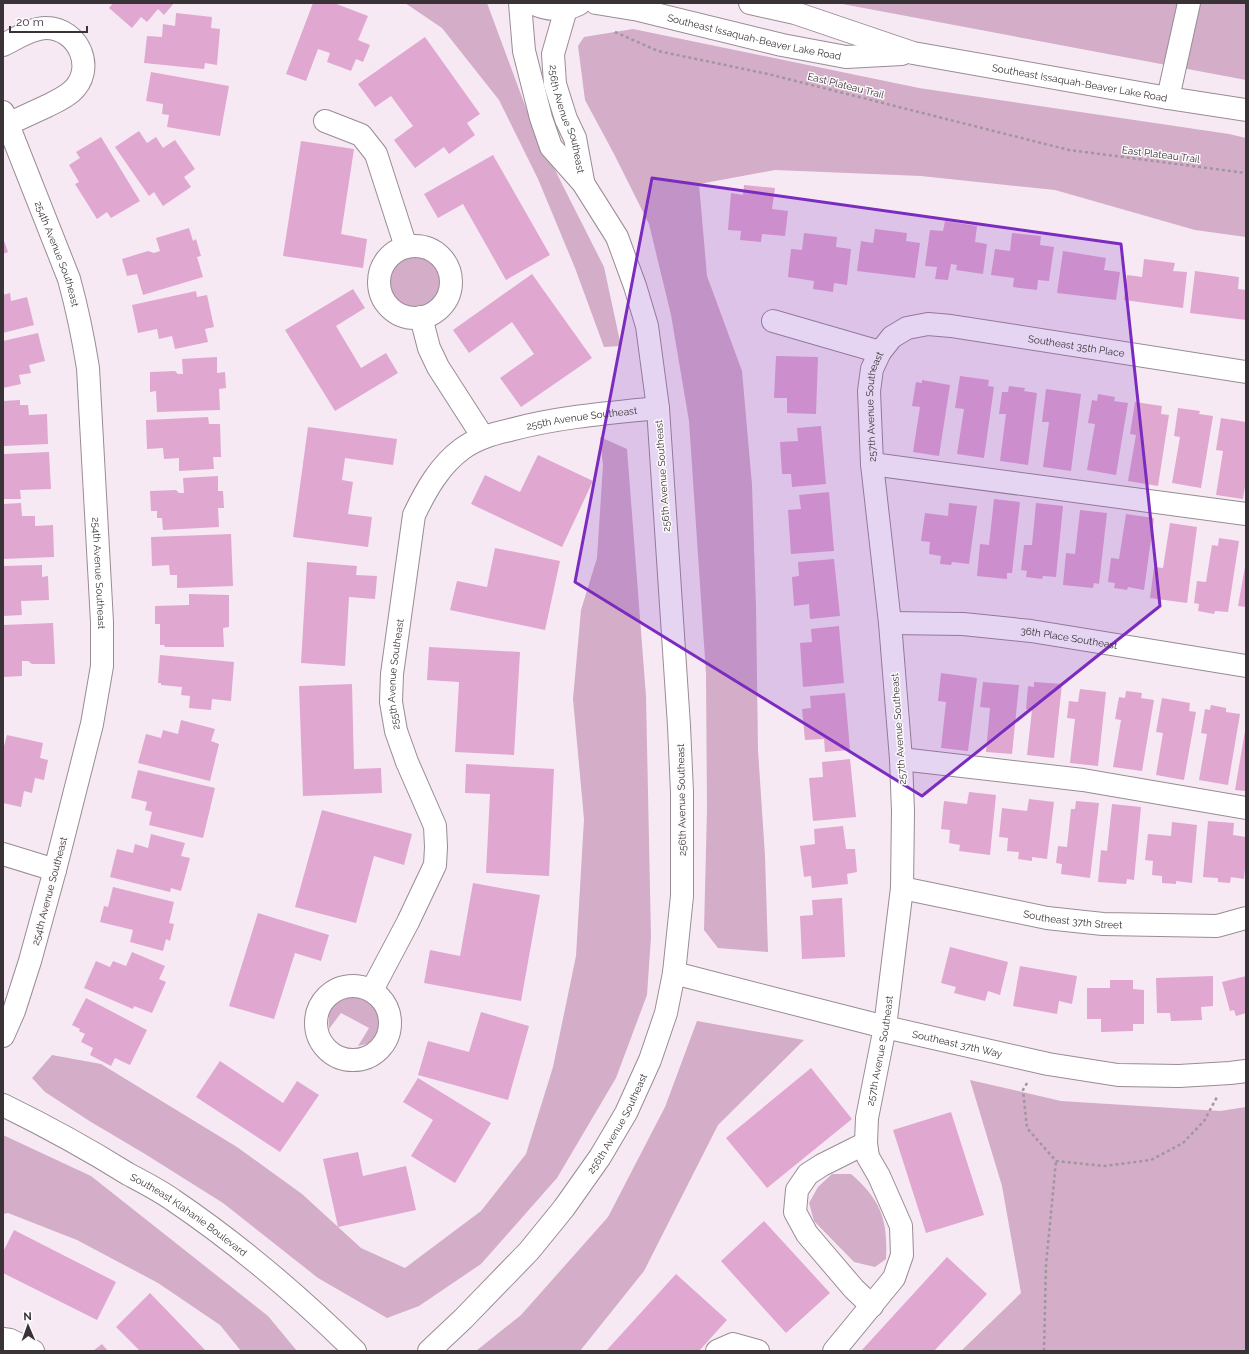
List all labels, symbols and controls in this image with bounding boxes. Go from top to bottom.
scale bar [10,8,87,34]
street label: Southeast Issaquah-Beaver Lake Road [666,12,842,62]
text: 20 m [16,15,44,29]
street label: Southeast Issaquah-Beaver Lake Road [991,62,1168,104]
street label: 256th Avenue Southeast [548,65,587,175]
street label: East Plateau Trail [807,71,886,100]
street label: East Plateau Trail [1121,144,1201,165]
street label: 254th Avenue Southeast [33,199,81,309]
street label: Southeast 35th Place [1027,333,1125,359]
street label: 257th Avenue Southeast [864,349,886,462]
street label: 255th Avenue Southeast [525,405,638,432]
street label: 256th Avenue Southeast [653,419,672,532]
street label: 254th Avenue Southeast [90,517,107,630]
street label: 255th Avenue Southeast [386,617,406,731]
street label: 36th Place Southeast [1020,625,1119,651]
street label: 257th Avenue Southeast [889,672,908,785]
street label: 256th Avenue Southeast [675,743,688,856]
street label: 254th Avenue Southeast [30,835,69,947]
street label: Southeast 37th Street [1022,908,1123,930]
street label: 257th Avenue Southeast [865,994,895,1107]
street label: Southeast 37th Way [911,1028,1004,1060]
street label: 256th Avenue Southeast [585,1071,649,1176]
street label: Southeast Klahanie Boulevard [128,1171,249,1259]
north arrow [8,1306,48,1346]
text: N [23,1310,32,1323]

